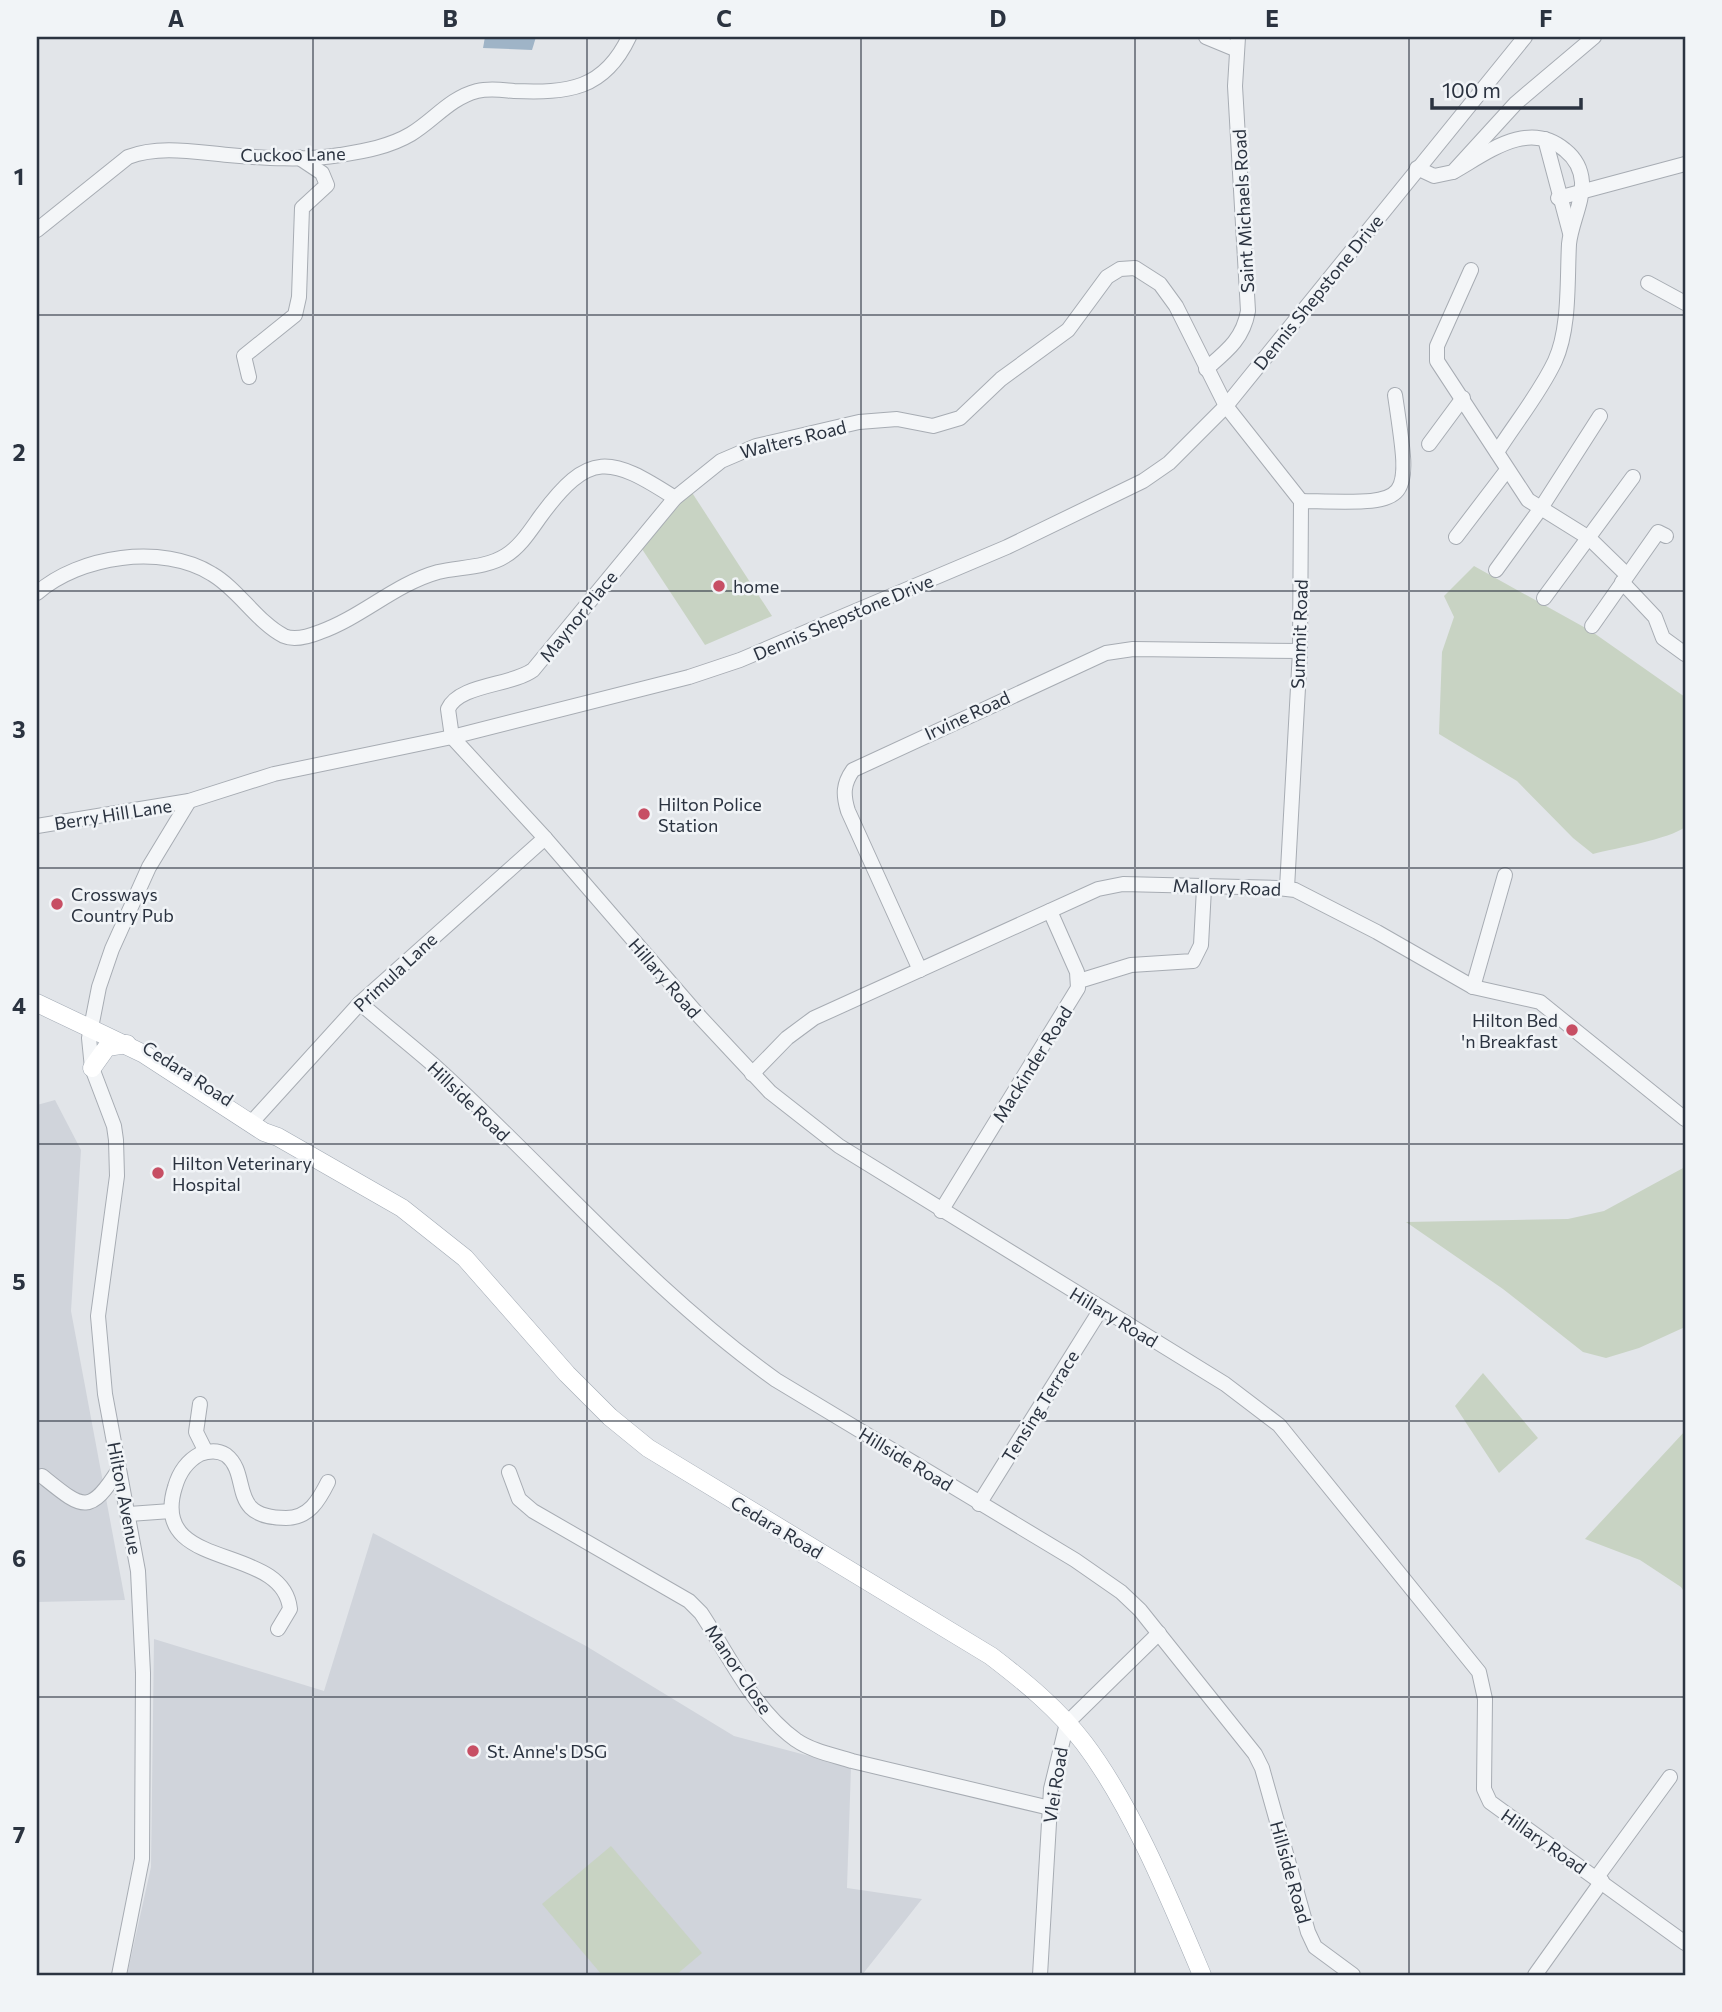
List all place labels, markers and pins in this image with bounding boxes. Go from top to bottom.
place label: home [733,575,779,597]
marker: home [711,578,727,594]
place label: Hilton Police Station [658,793,762,836]
marker: Hilton Police Station [636,806,652,822]
place label: Crossways Country Pub [71,883,174,926]
marker: Crossways Country Pub [49,896,65,912]
place label: Hilton Bed 'n Breakfast [1462,1009,1558,1052]
marker: Hilton Bed 'n Breakfast [1564,1022,1580,1038]
place label: Hilton Veterinary Hospital [172,1152,312,1195]
marker: Hilton Veterinary Hospital [150,1165,166,1181]
place label: St. Anne's DSG [487,1740,607,1762]
marker: St. Anne's DSG [465,1743,481,1759]

